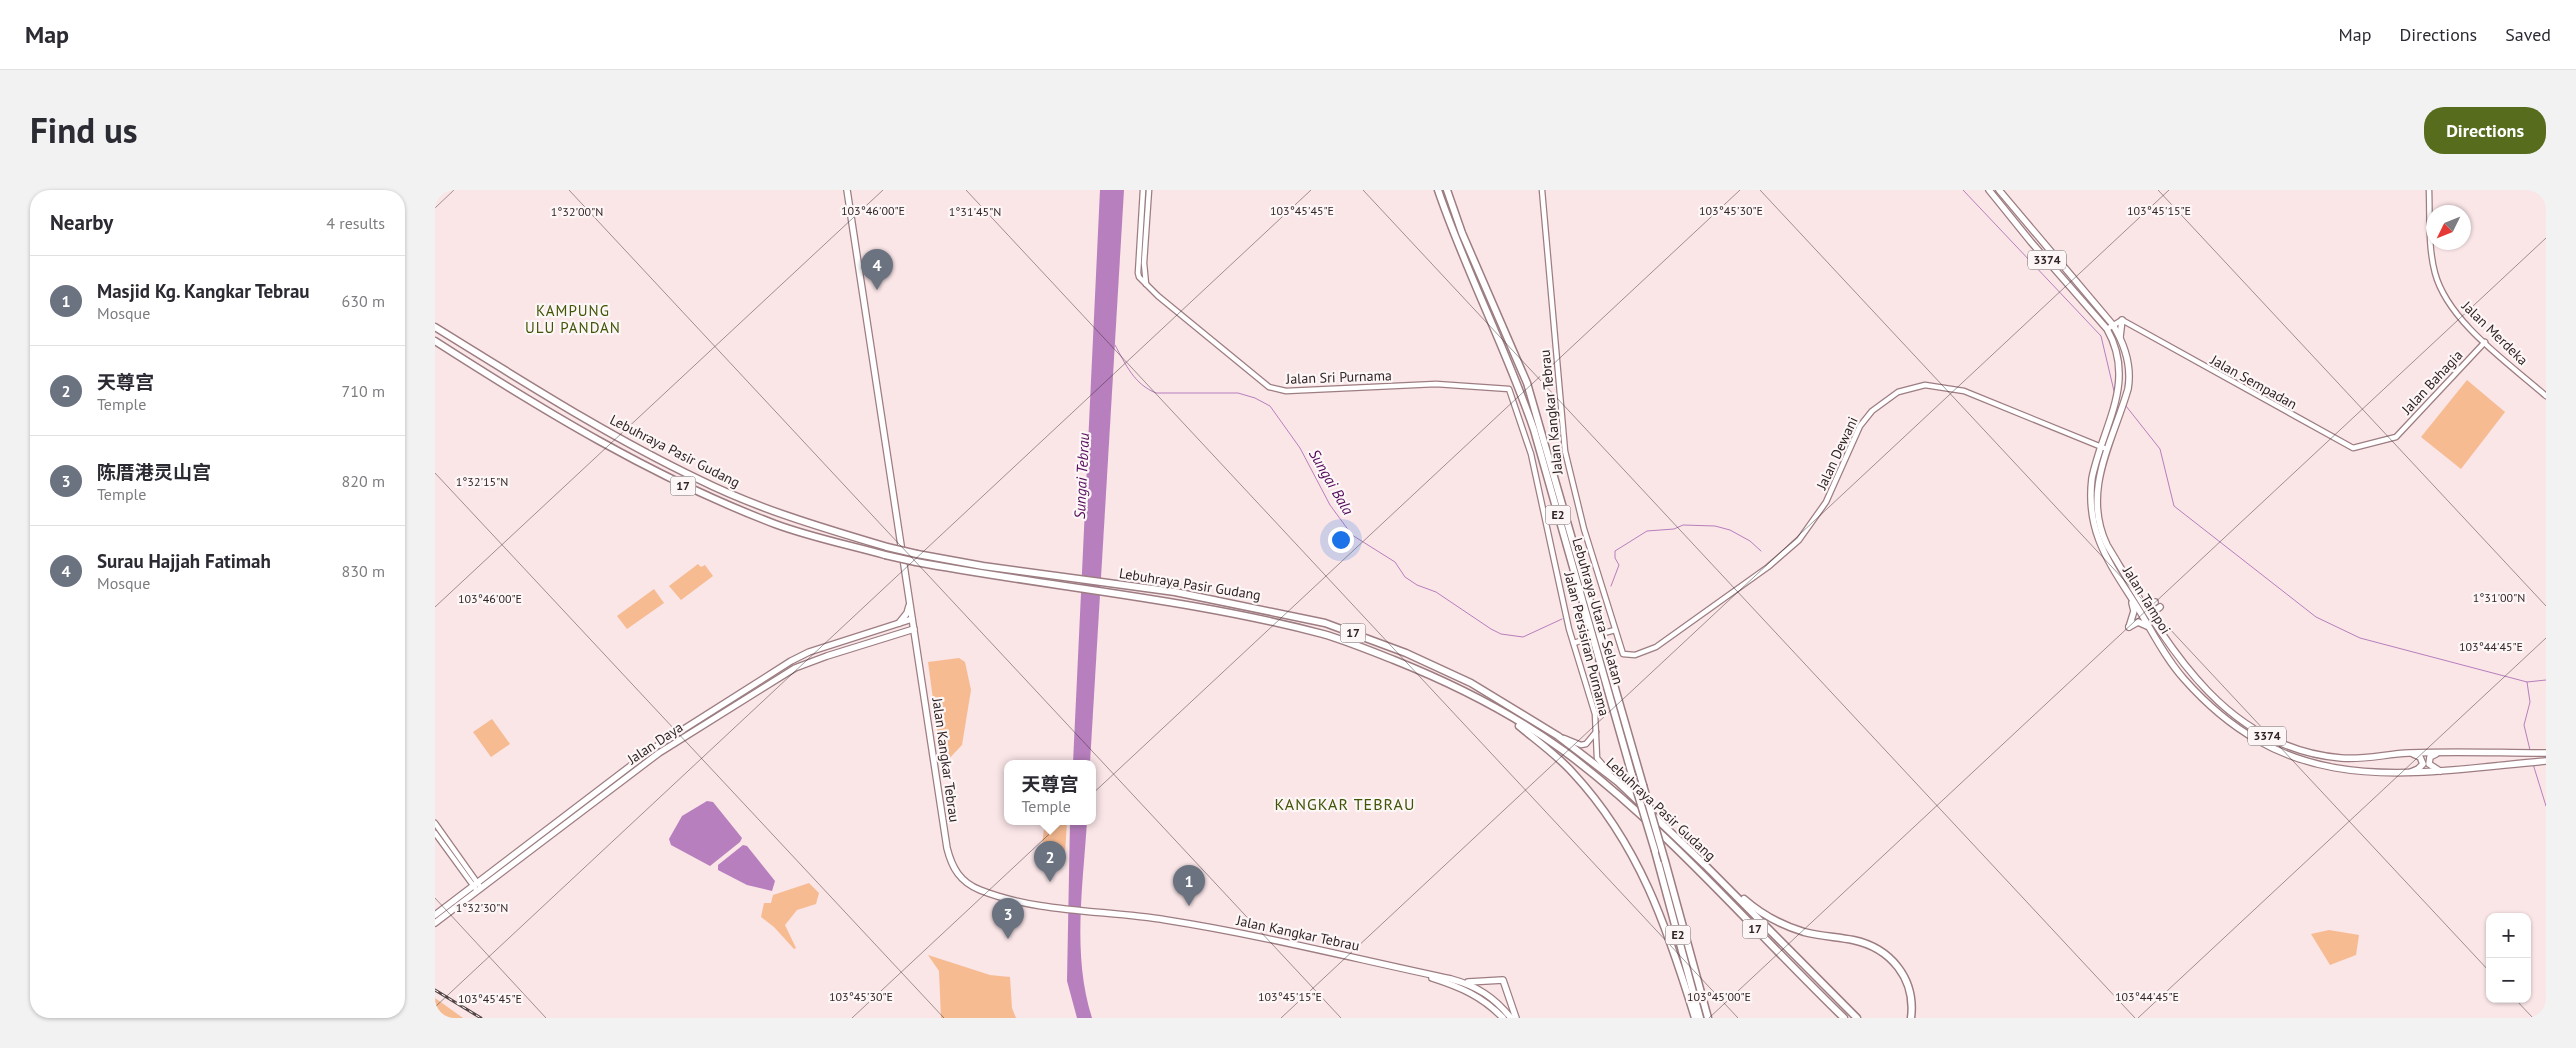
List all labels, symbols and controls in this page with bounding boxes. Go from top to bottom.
text: Map [25,19,69,50]
text: Map [2339,23,2371,46]
text: Directions [2399,23,2477,46]
text: Saved [2505,23,2551,46]
text: Find us [30,107,138,153]
button: Directions [2424,107,2546,154]
text: 103°46'00"E [841,203,905,218]
text: 103°45'45"E [1270,203,1334,218]
text: 103°45'30"E [1699,203,1763,218]
text: 103°45'15"E [2127,203,2191,218]
text: 1°32'00"N [551,204,603,219]
text: 1°31'45"N [949,204,1001,219]
north arrow [2426,205,2471,250]
text: Nearby [50,209,113,236]
text: 4 results [326,213,385,233]
pin: 4 [861,249,893,290]
road number: 3374 [2028,250,2066,270]
text: Masjid Kg. Kangkar Tebrau [97,279,310,303]
text: 1 [61,291,71,311]
text: 630 m [342,291,385,311]
street label: Jalan Merdeka [2458,296,2532,369]
district label: KAMPUNG ULU PANDAN [525,301,621,337]
text: Mosque [97,303,150,323]
street label: Jalan Bahagia [2397,346,2466,419]
street label: Jalan Kangkar Tebrau [1535,349,1567,476]
street label: Jalan Sempadan [2207,350,2300,413]
street label: Jalan Sri Purnama [1285,366,1392,388]
text: 天尊宫 [97,370,154,394]
text: 2 [61,381,71,401]
text: 710 m [342,381,385,401]
text: Temple [97,394,146,414]
street label: Lebuhraya Pasir Gudang [607,410,743,492]
street label: Jalan Dewani [1812,414,1862,493]
water label: Sungai Tebrau [1070,432,1093,520]
water label: Sungai Bala [1305,445,1358,519]
text: 陈厝港灵山宫 [97,460,211,484]
text: 3 [61,471,71,491]
text: 820 m [342,471,385,491]
text: 1°32'15"N [456,474,508,489]
road number: 17 [671,476,695,496]
text: Temple [97,484,146,504]
road number: E2 [1545,506,1571,524]
your location [1328,527,1354,553]
street label: Lebuhraya Utara–Selatan [1568,536,1628,686]
text: Surau Hajjah Fatimah [97,549,271,573]
text: 4 [61,561,71,581]
text: 830 m [342,561,385,581]
street label: Jalan Tampoi [2119,562,2175,637]
street label: Lebuhraya Pasir Gudang [1118,564,1262,604]
street label: Jalan Persisiran Purnama [1560,569,1614,718]
text: Mosque [97,573,150,593]
text: 1°31'00"N [2473,590,2525,605]
text: 103°46'00"E [458,591,522,606]
road number: 17 [1341,623,1365,642]
text: 103°44'45"E [2459,639,2523,654]
street label: Jalan Kangkar Tebrau [928,696,964,823]
street label: Jalan Daya [623,718,686,769]
road number: 3374 [2248,726,2286,746]
street label: Lebuhraya Pasir Gudang [1602,754,1720,864]
popup [1004,760,1096,825]
text: 天尊宫 [1021,772,1079,796]
district label: KANGKAR TEBRAU [1275,794,1415,814]
text: Temple [1021,796,1071,816]
pin: 2 [1034,841,1066,882]
pin: 1 [1173,865,1205,906]
pin: 3 [992,898,1024,939]
text: 1°32'30"N [456,900,508,915]
street label: Jalan Kangkar Tebrau [1234,911,1361,955]
map controls [2486,913,2531,1003]
button: + [2486,913,2531,958]
road number: 17 [1743,920,1767,939]
road number: E2 [1665,926,1691,944]
button: − [2486,958,2531,1003]
text: 103°45'30"E [829,989,893,1004]
text: 103°45'15"E [1258,989,1322,1004]
text: 103°45'00"E [1687,989,1751,1004]
text: 103°44'45"E [2115,989,2179,1004]
text: 103°45'45"E [458,991,522,1006]

